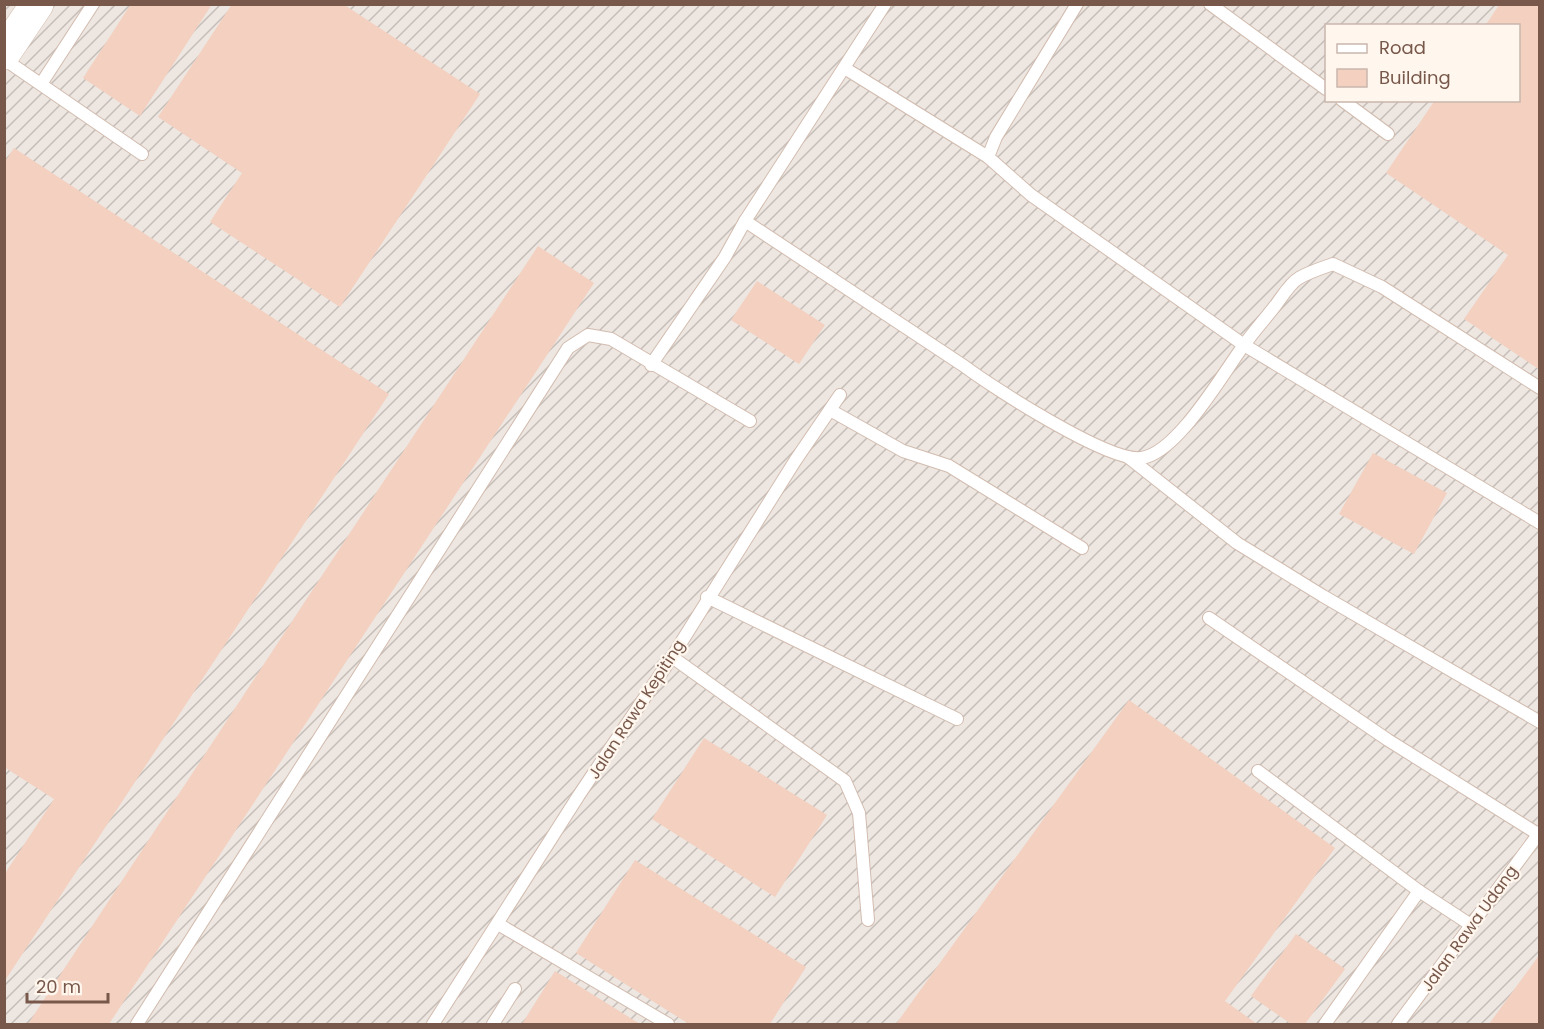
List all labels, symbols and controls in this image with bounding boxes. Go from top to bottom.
legend [1325,24,1520,102]
text: Road [1379,35,1426,60]
text: Building [1379,65,1451,90]
street label: Jalan Rawa Kepiting [583,635,690,784]
street label: Jalan Rawa Udang [1416,861,1523,996]
scale bar [27,966,108,1004]
text: 20 m [36,974,81,999]

